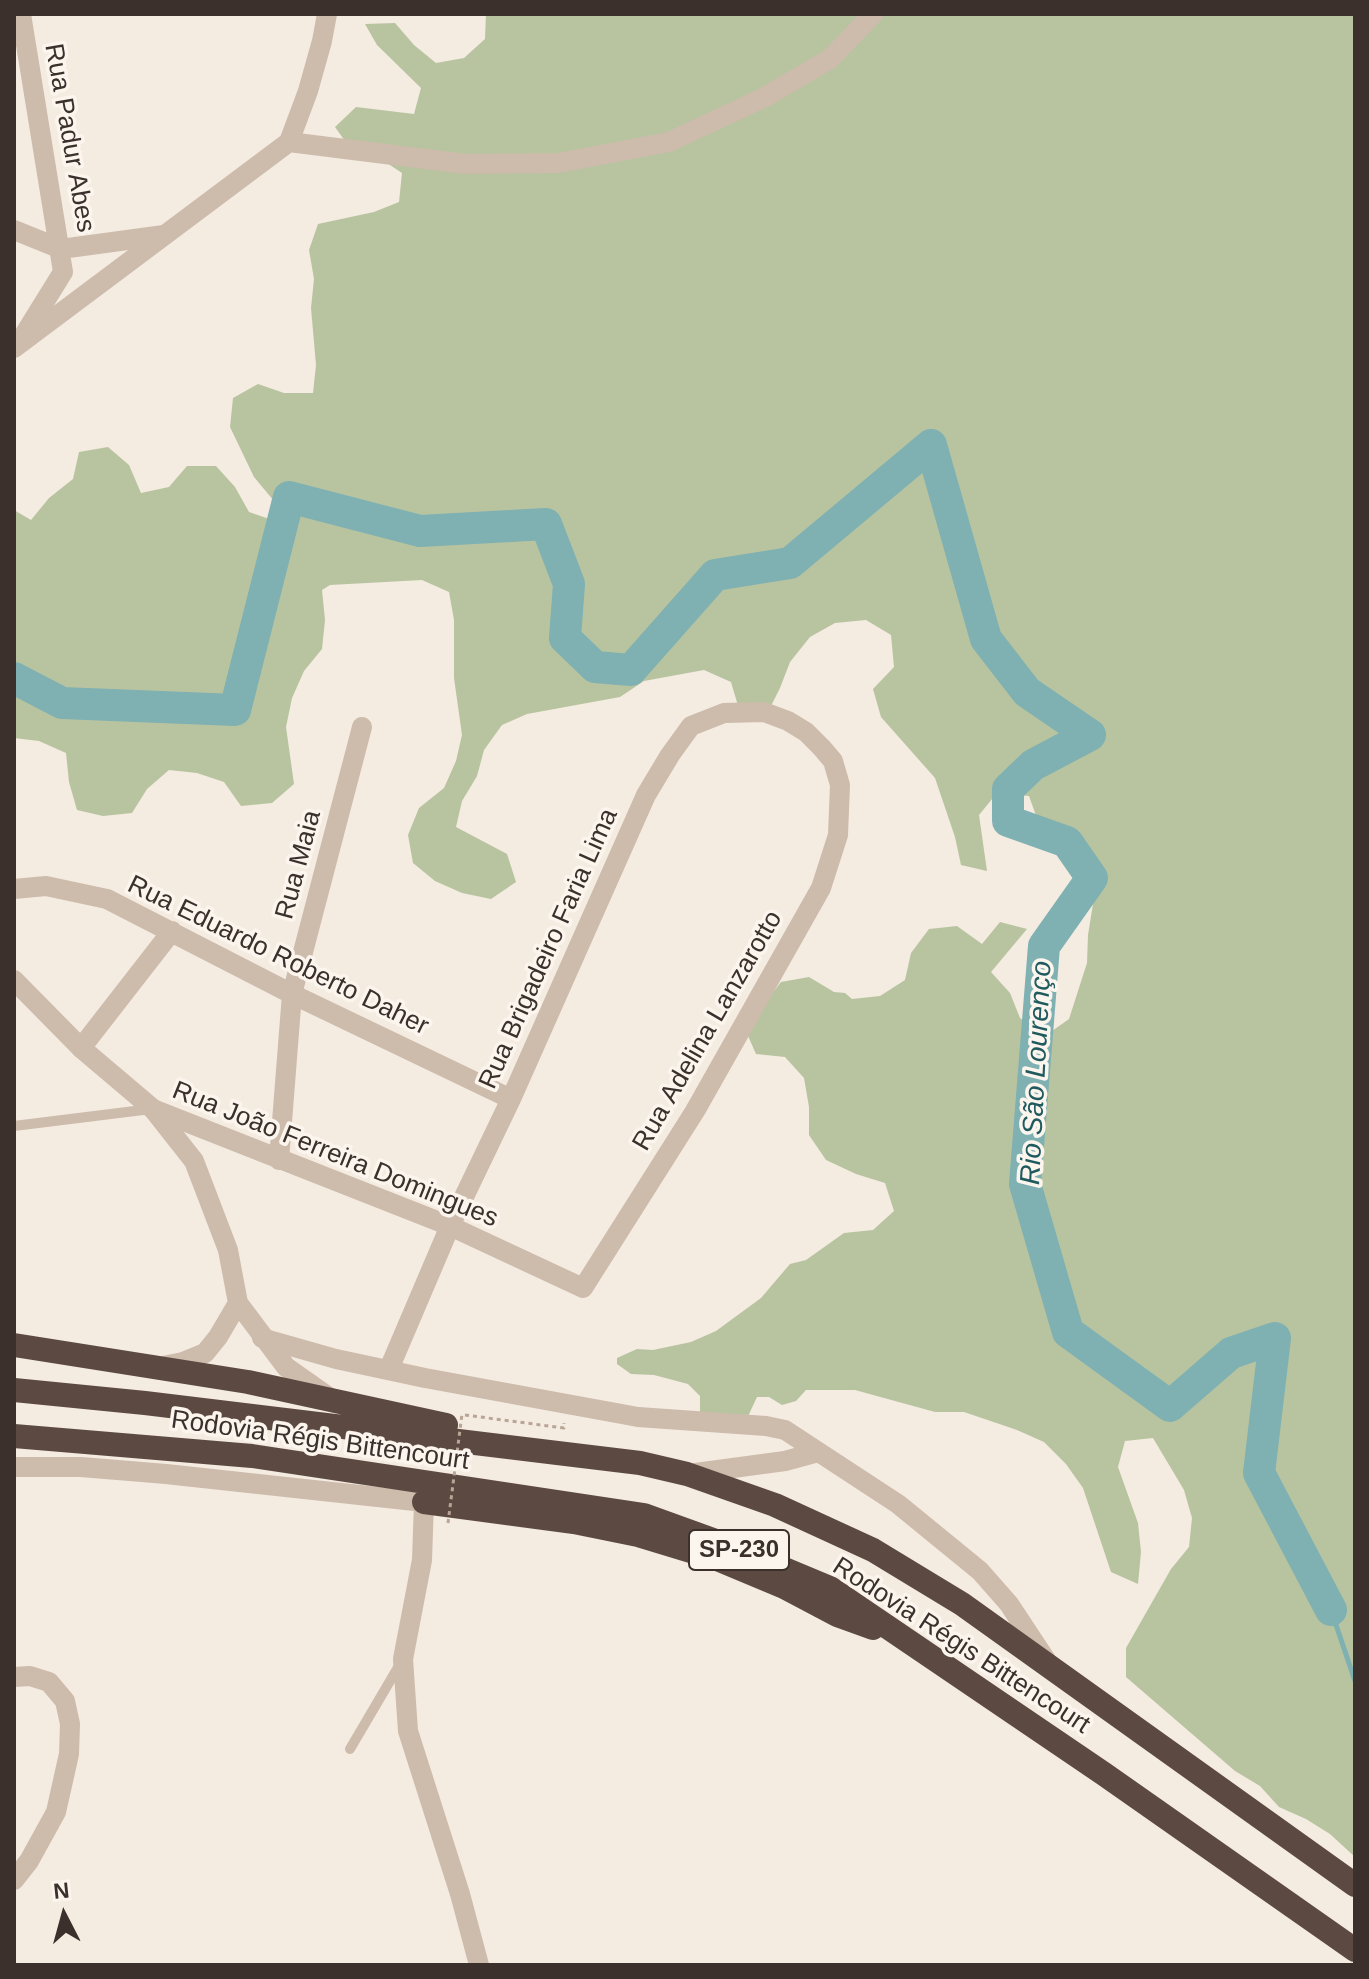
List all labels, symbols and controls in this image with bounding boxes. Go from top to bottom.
street label: Rua Padur Abes [37,41,101,235]
street label: Rua Brigadeiro Faria Lima [473,804,625,1094]
street label: Rua Maia [270,807,328,923]
street label: Rua Eduardo Roberto Daher [122,869,434,1043]
street label: Rua Adelina Lanzarotto [627,906,789,1156]
water label: Rio São Lourenço [1014,960,1060,1186]
street label: Rua João Ferreira Domingues [168,1075,502,1235]
street label: Rodovia Régis Bittencourt [169,1405,471,1477]
road number: SP-230 [689,1530,789,1570]
street label: Rodovia Régis Bittencourt [826,1551,1096,1741]
north arrow [24,1875,104,1955]
text: N [52,1877,71,1904]

